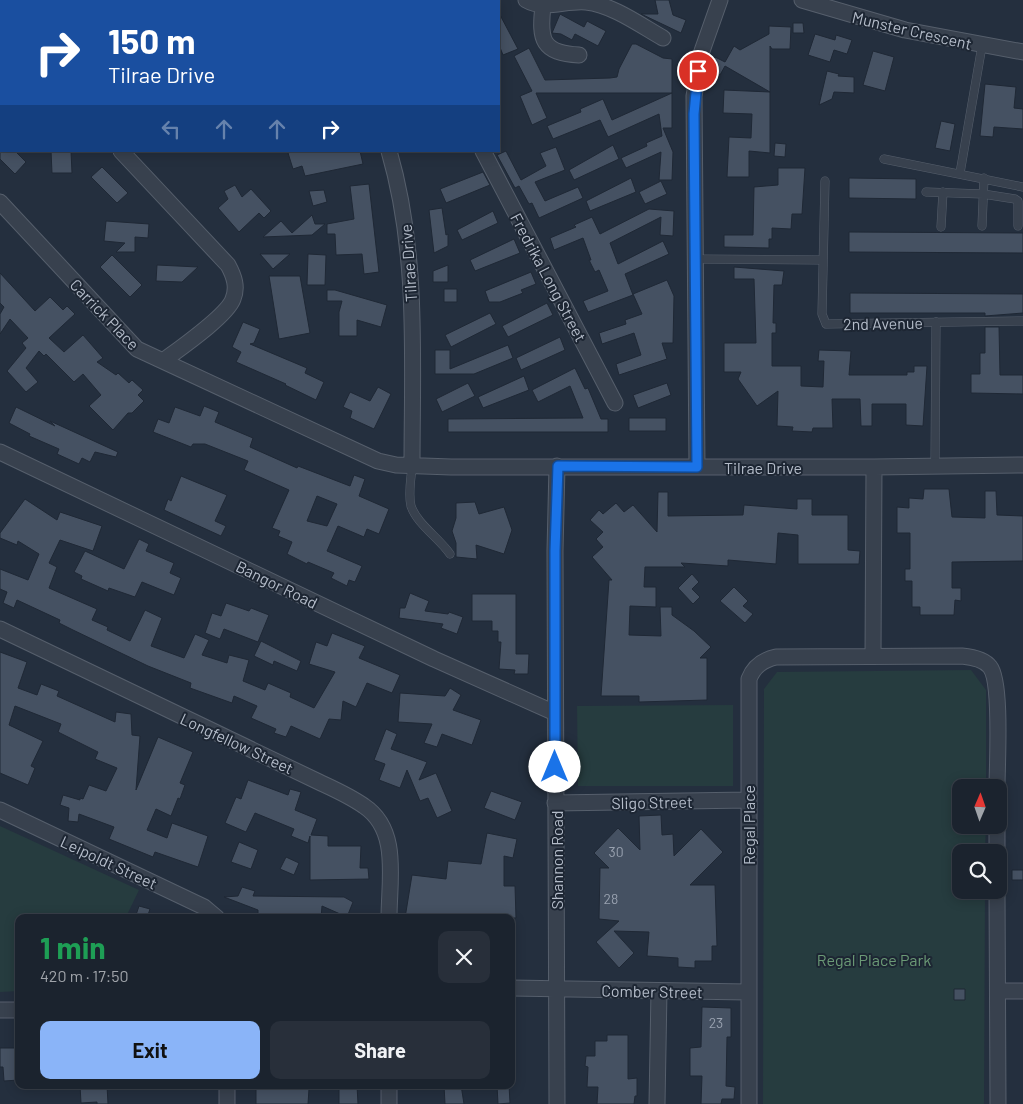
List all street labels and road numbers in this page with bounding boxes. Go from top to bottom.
street label: Munster Crescent [850,7,974,53]
street label: Fredrika Long Street [507,209,591,345]
street label: Tilrae Drive [396,223,420,303]
street label: Carrick Place [66,275,144,353]
street label: 2nd Avenue [843,313,923,333]
street label: Tilrae Drive [724,458,802,477]
street label: Bangor Road [233,556,321,612]
street label: Longfellow Street [177,708,297,778]
street label: Regal Place [739,785,758,865]
street label: Sligo Street [611,792,693,812]
street label: Shannon Road [547,810,566,910]
street label: Leipoldt Street [58,831,160,893]
street label: Comber Street [601,981,703,1001]

